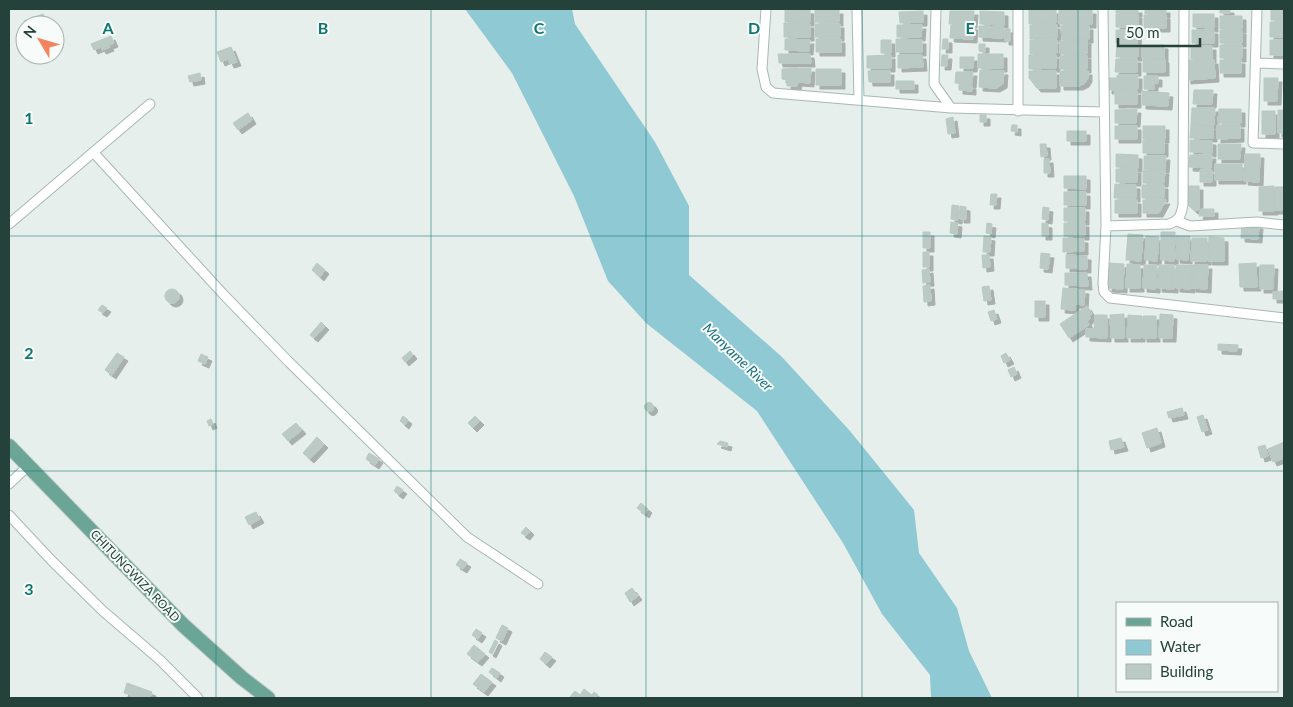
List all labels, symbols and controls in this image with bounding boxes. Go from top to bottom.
north arrow [15,15,65,65]
scale bar [1118,15,1200,47]
text: A [101,18,114,37]
text: B [318,18,328,37]
text: C [534,18,545,37]
text: D [748,18,760,37]
text: E [965,18,975,37]
text: N [19,22,39,41]
text: 50 m [1126,23,1160,41]
text: 1 [24,108,34,127]
water label: Manyame River [700,319,777,394]
text: 2 [24,343,34,362]
street label: CHITUNGWIZA ROAD [88,526,183,625]
text: 3 [24,579,34,598]
legend [1116,602,1278,692]
text: Road [1160,612,1193,630]
text: Water [1160,637,1201,655]
text: Building [1160,662,1213,680]

